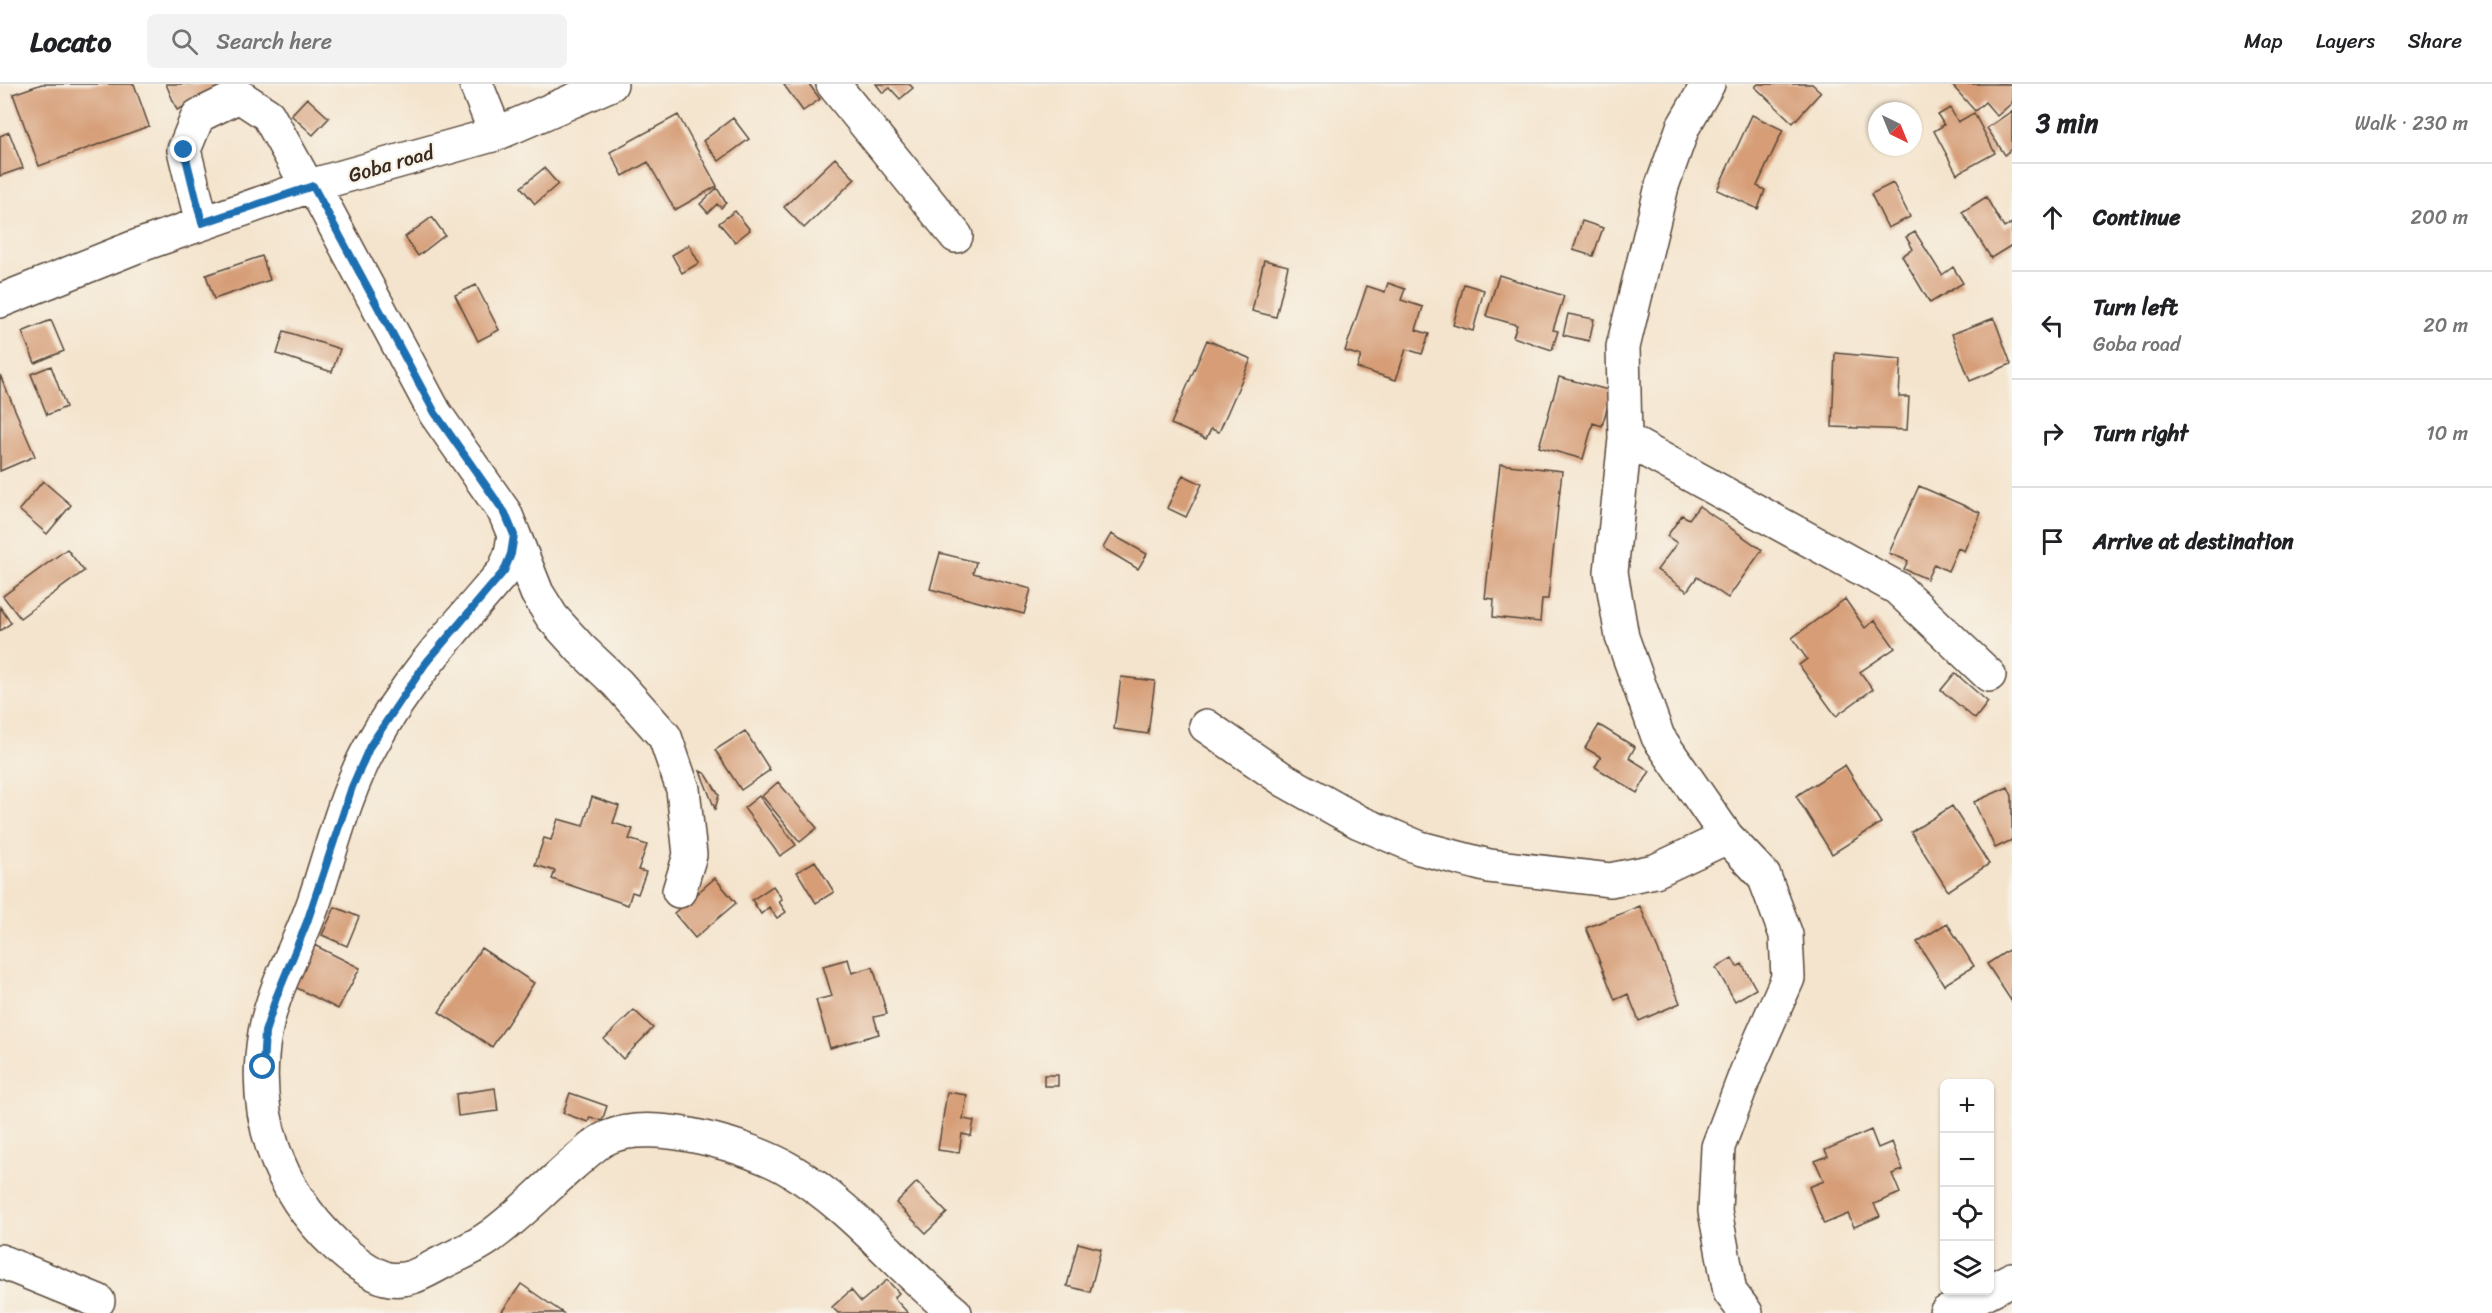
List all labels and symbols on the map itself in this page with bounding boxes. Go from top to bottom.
north arrow [1868,102,1922,156]
street label: Goba road [344,135,439,193]
route end [170,136,196,162]
route start [249,1053,275,1079]

